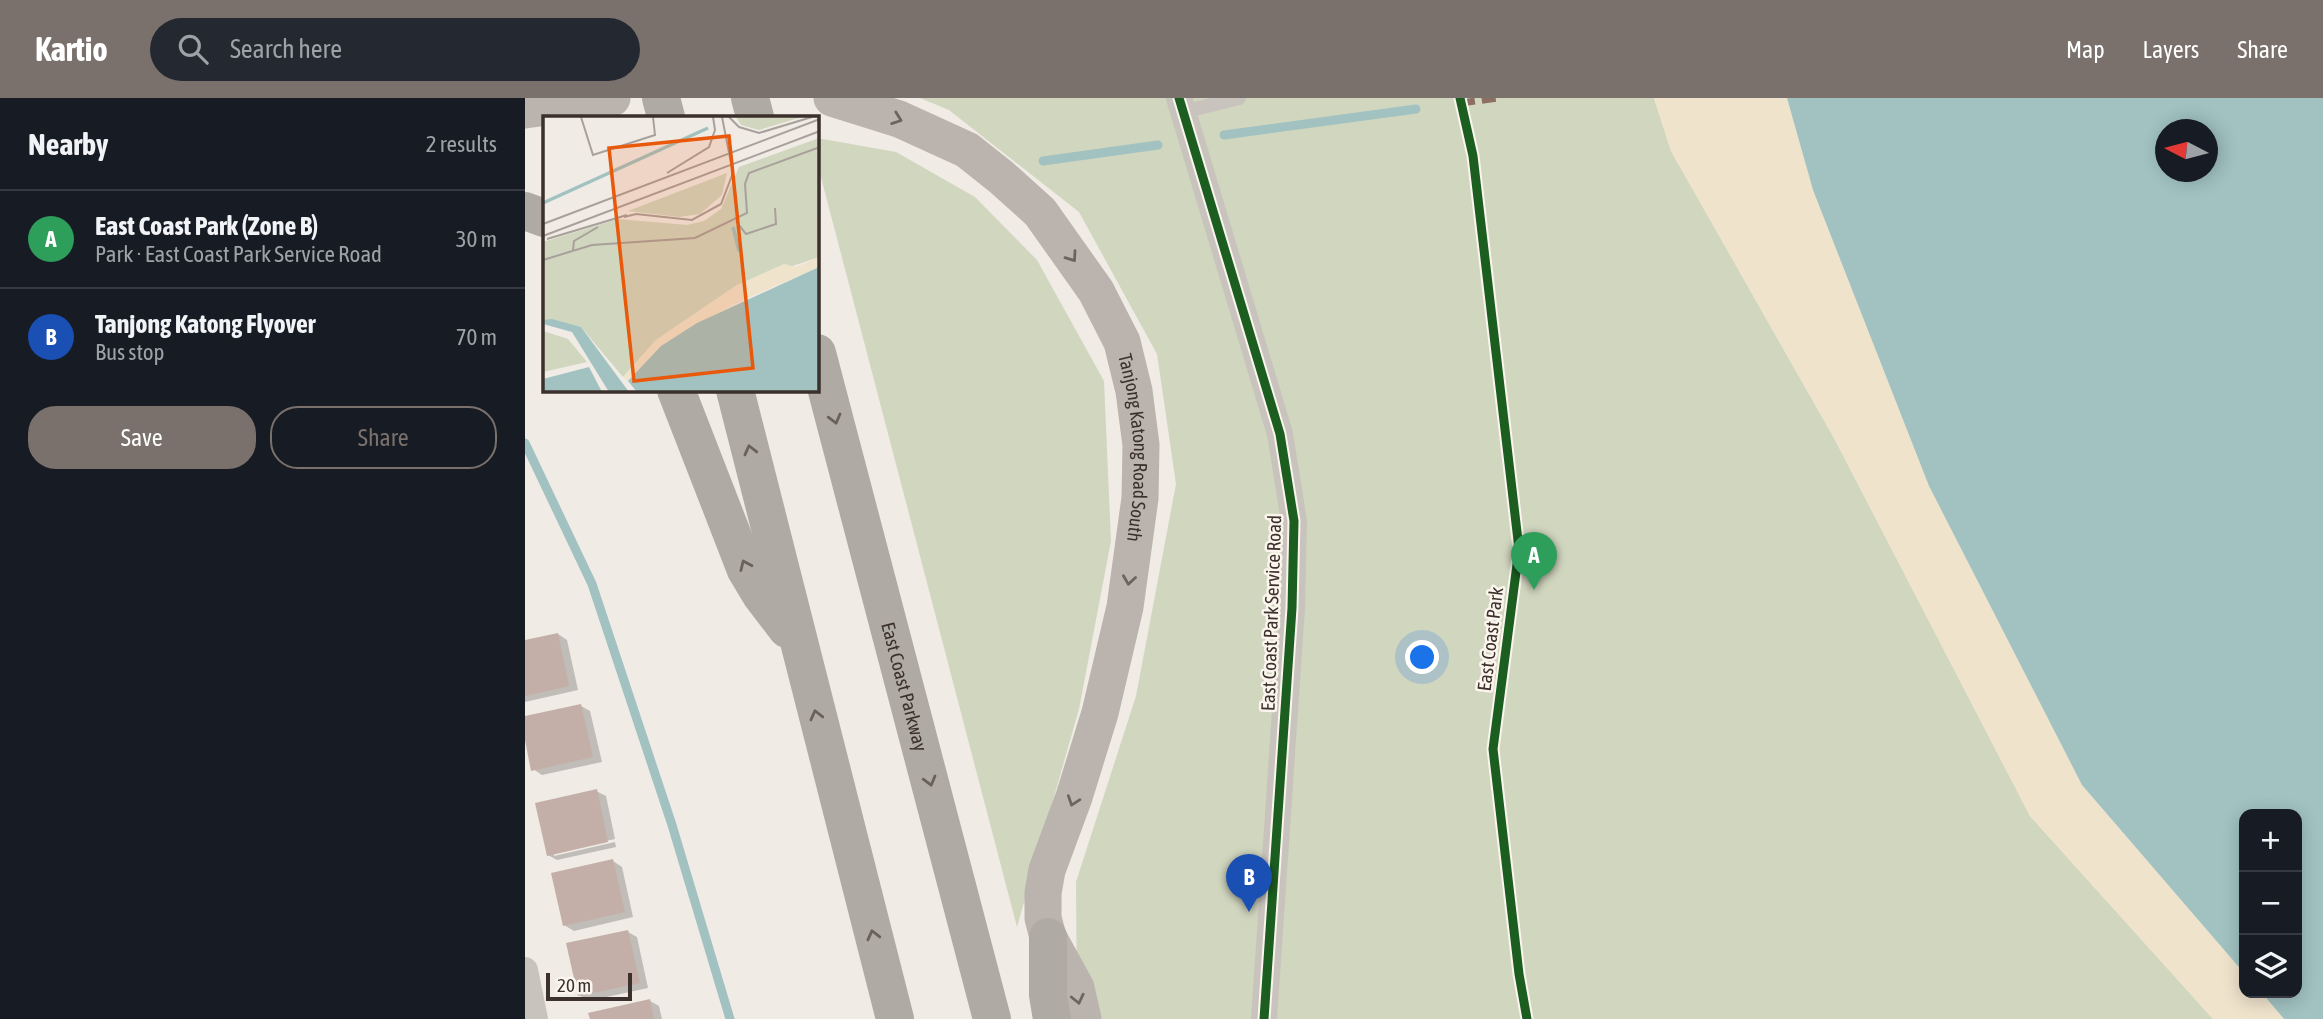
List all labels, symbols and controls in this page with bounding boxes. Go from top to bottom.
search box [150,18,640,81]
text: Kartio [35,30,108,68]
icon: search [174,30,212,68]
text: Search here [230,34,342,64]
text: Map [2066,36,2105,63]
text: Layers [2143,36,2199,63]
text: Share [2237,36,2288,63]
one-way arrow [890,110,902,124]
inset map [543,116,819,392]
north arrow [2155,119,2218,182]
text: Nearby [28,127,108,161]
text: 2 results [426,131,497,157]
text: East Coast Park (Zone B) [95,211,318,241]
text: A [45,226,57,252]
text: 30 m [456,226,497,252]
text: Park · East Coast Park Service Road [95,241,382,267]
one-way arrow [1064,249,1076,261]
text: Tanjong Katong Flyover [95,309,315,339]
text: B [46,324,56,350]
text: 70 m [456,324,497,350]
text: Bus stop [95,339,165,365]
street label: Tanjong Katong Road South [1114,351,1152,543]
button: Save [28,406,256,469]
button: Share [270,406,497,469]
one-way arrow [827,413,841,425]
one-way arrow [744,444,758,456]
street label: East Coast Park Service Road [1257,515,1285,711]
pin: A [1511,532,1557,590]
one-way arrow [739,560,753,573]
one-way arrow [1121,575,1136,586]
street label: East Coast Park [1473,585,1507,692]
street label: East Coast Parkway [877,620,932,754]
your location [1405,640,1439,674]
one-way arrow [810,709,824,721]
one-way arrow [922,775,936,787]
one-way arrow [1067,794,1081,806]
map controls [2239,809,2302,998]
button: + [2239,809,2302,872]
pin: B [1226,854,1272,912]
button: − [2239,872,2302,935]
one-way arrow [867,929,881,941]
button: layers [2239,935,2302,998]
scale bar [546,970,632,1002]
text: 20 m [557,974,591,996]
one-way arrow [1070,993,1084,1005]

